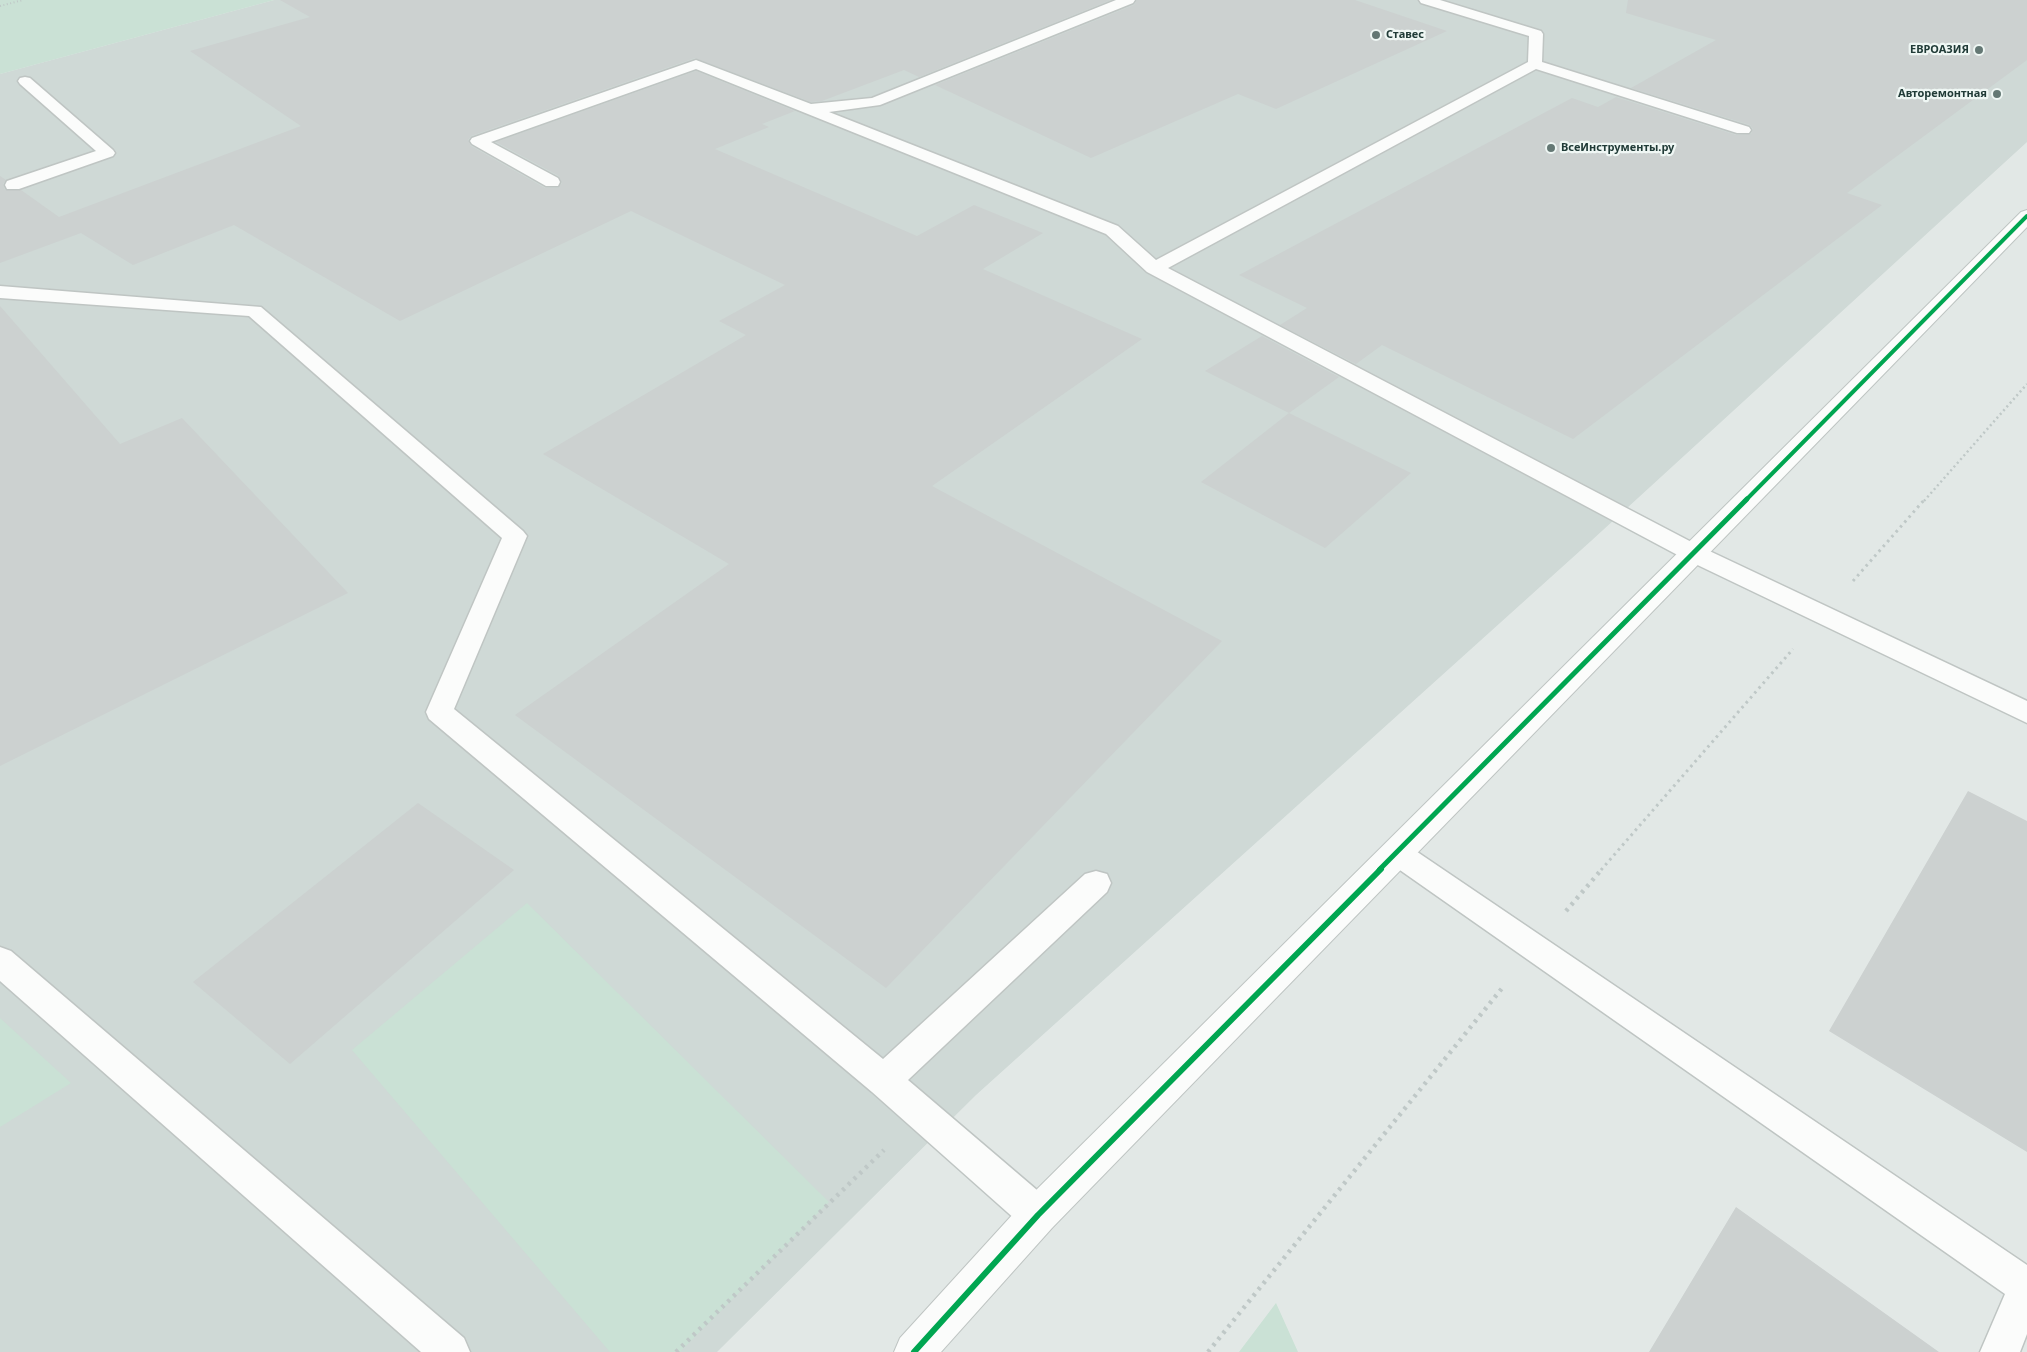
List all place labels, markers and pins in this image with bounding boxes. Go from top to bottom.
place label: Ставес [1386,28,1424,42]
marker: Ставес [1370,29,1382,41]
place label: ЕВРОАЗИЯ [1910,43,1969,57]
marker: ЕВРОАЗИЯ [1973,44,1985,56]
place label: Авторемонтная [1898,87,1987,101]
marker: Авторемонтная [1991,88,2003,100]
place label: ВсеИнструменты.ру [1561,141,1674,155]
marker: ВсеИнструменты.ру [1545,142,1557,154]

